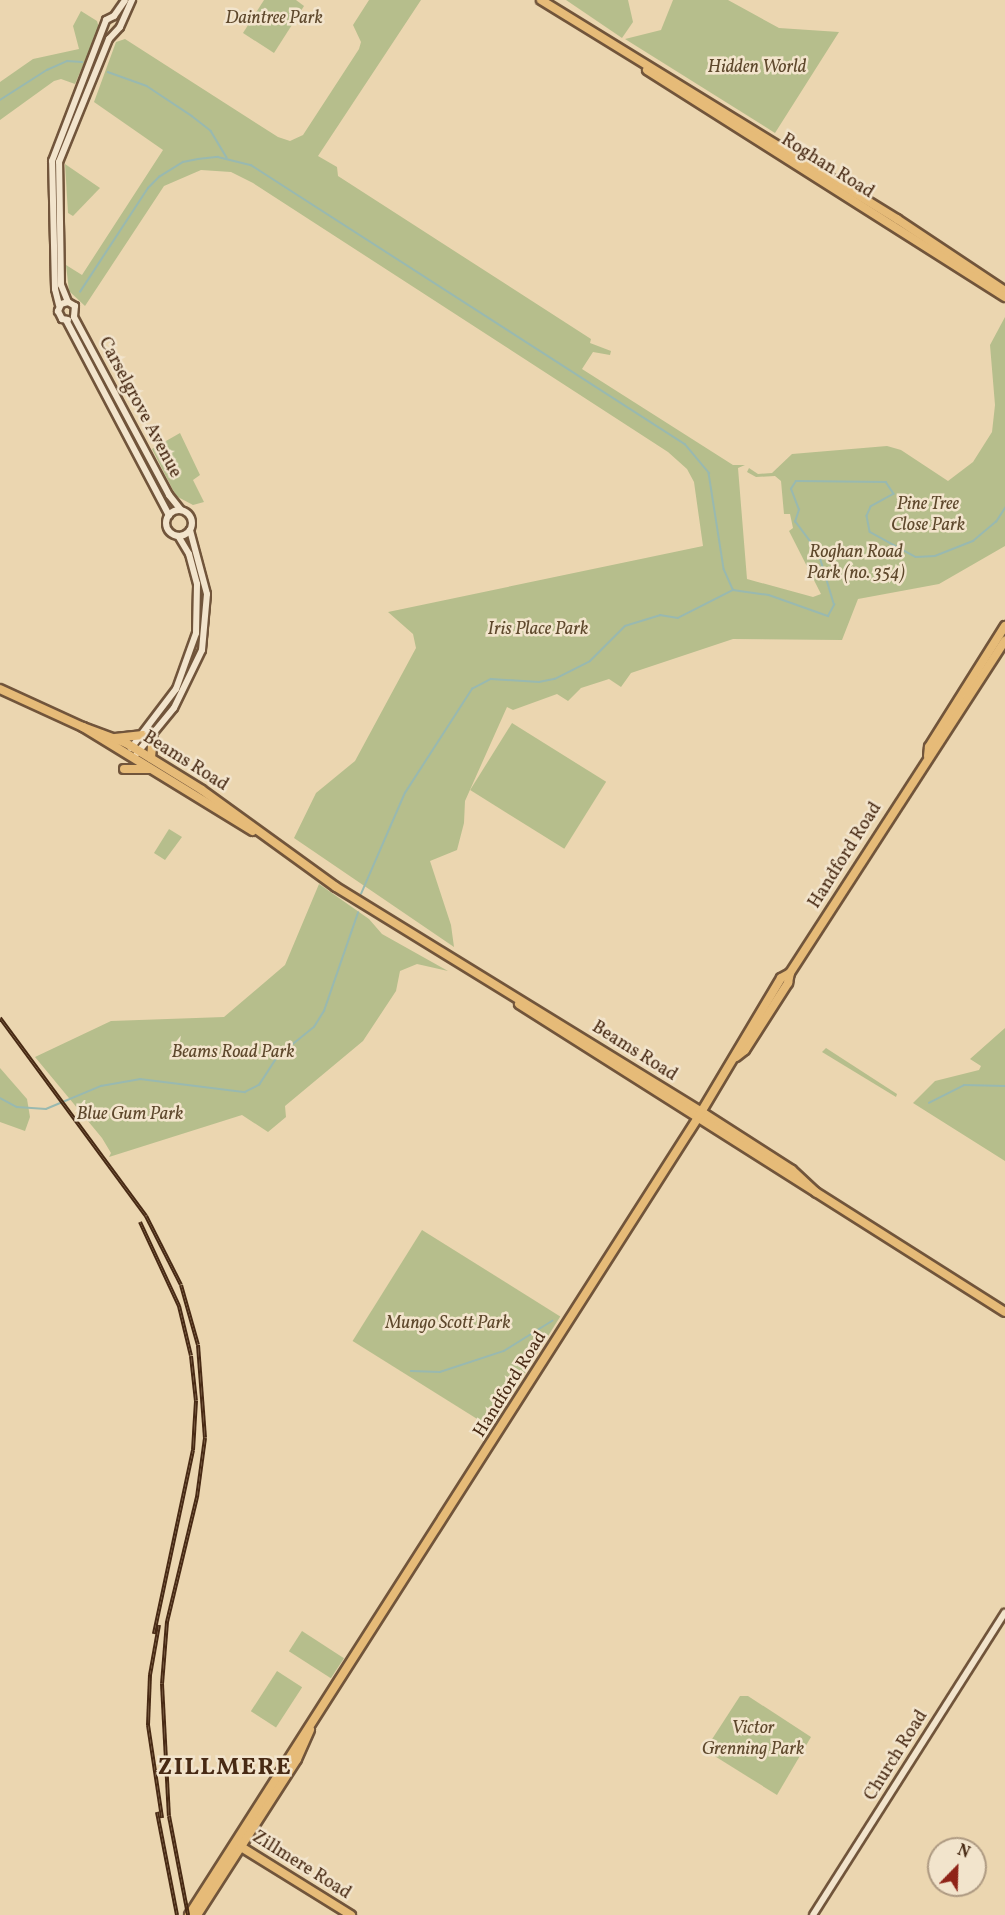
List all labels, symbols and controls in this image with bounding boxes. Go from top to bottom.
park label: Daintree Park [225,8,323,30]
park label: Hidden World [708,57,806,79]
street label: Roghan Road [777,130,877,204]
street label: Carselgrove Avenue [93,334,185,482]
park label: Pine Tree Close Park [891,495,965,538]
park label: Roghan Road Park (no. 354) [807,543,905,586]
park label: Iris Place Park [488,619,588,641]
street label: Beams Road [138,727,232,797]
street label: Handford Road [805,799,887,913]
street label: Beams Road [587,1017,681,1087]
park label: Beams Road Park [171,1042,295,1064]
park label: Blue Gum Park [77,1104,183,1126]
park label: Mungo Scott Park [385,1313,511,1335]
street label: Handford Road [470,1328,552,1442]
street label: Church Road [861,1707,933,1805]
park label: Victor Grenning Park [702,1719,804,1762]
district label: ZILLMERE [158,1755,292,1783]
street label: Zillmere Road [248,1827,354,1905]
north arrow [927,1837,987,1897]
text: N [954,1840,973,1865]

